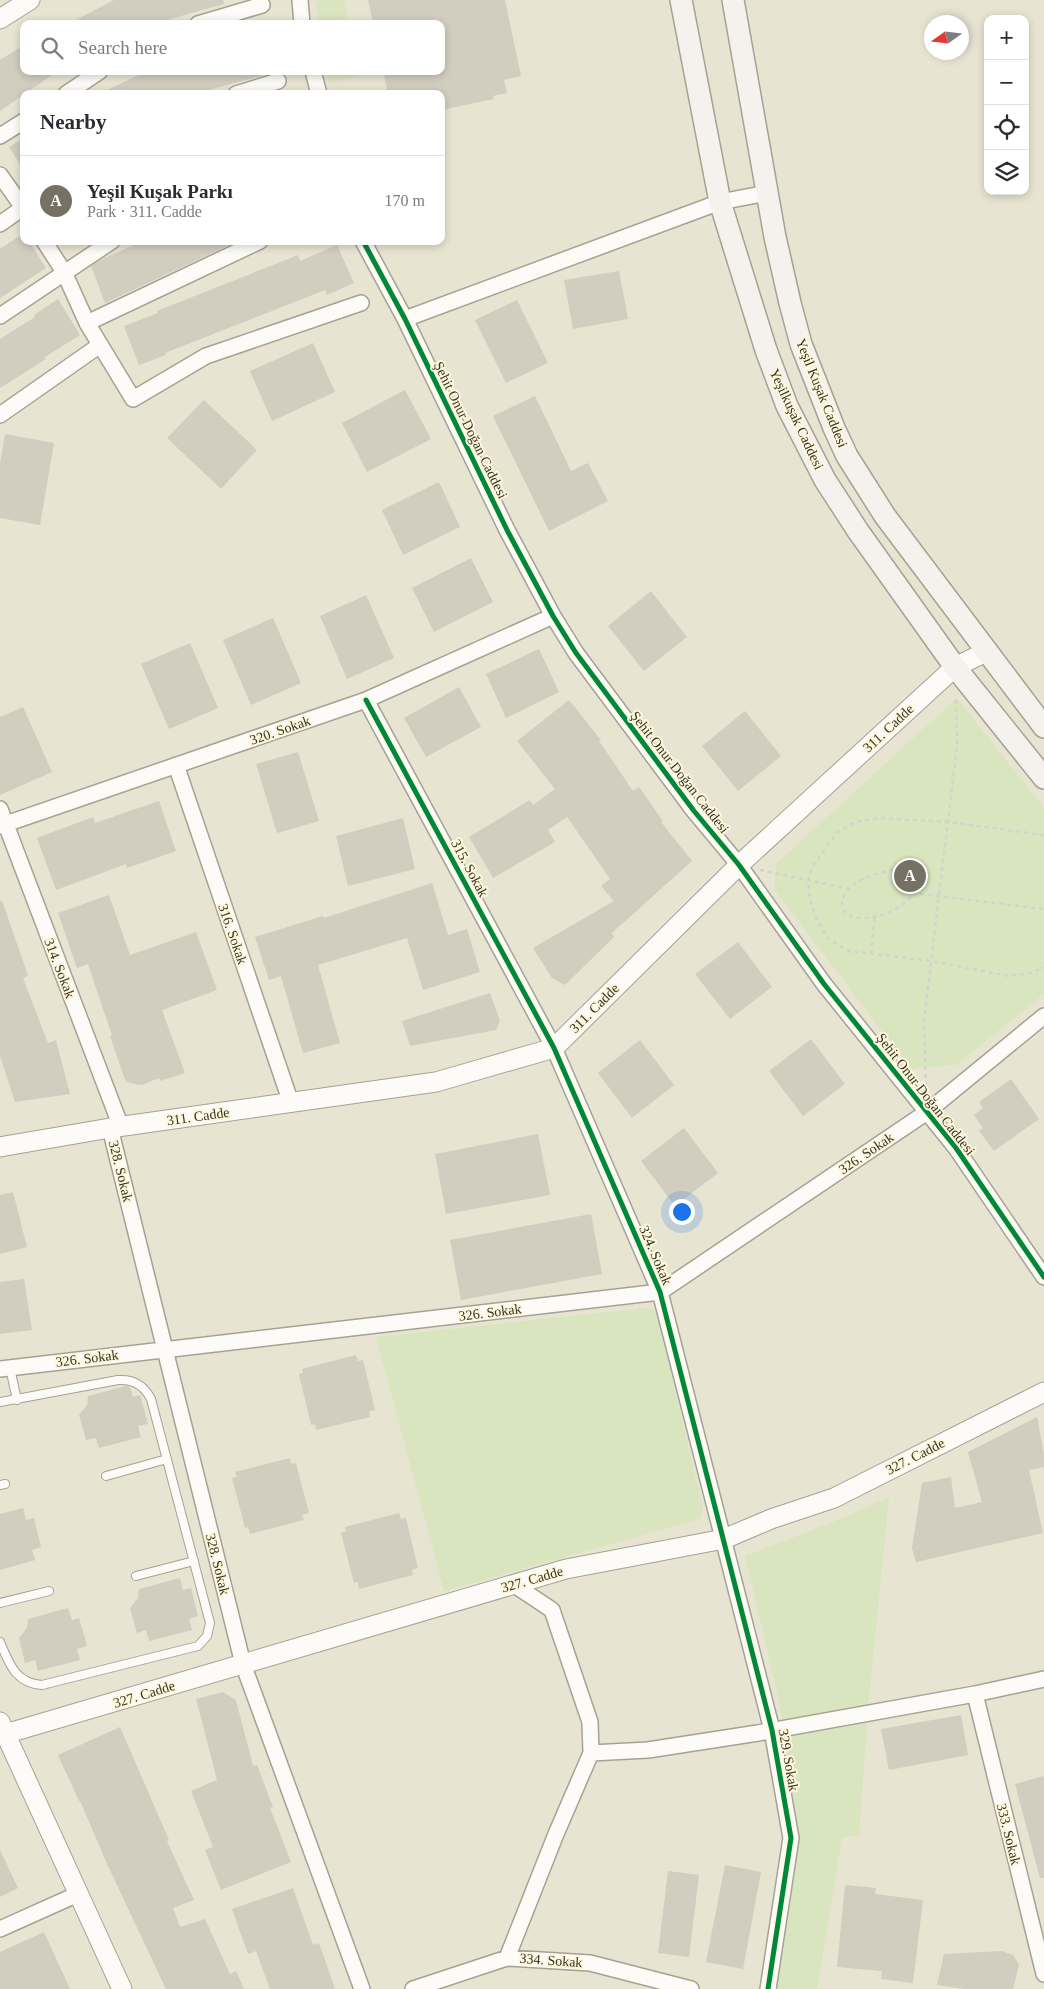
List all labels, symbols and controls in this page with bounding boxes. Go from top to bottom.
north arrow [924,15,969,60]
map controls [984,15,1029,195]
button: + [984,15,1029,60]
search box [20,20,445,75]
icon: search [38,34,66,62]
text: Search here [78,37,167,58]
button: − [984,60,1029,105]
button: locate [984,105,1029,150]
text: Nearby [40,110,107,134]
button: layers [984,150,1029,195]
text: Yeşil Kuşak Parkı [87,181,233,202]
text: A [50,192,62,209]
text: 170 m [385,192,425,209]
text: Park · 311. Cadde [87,203,202,220]
street label: Yeşil Kuşak Caddesi [793,337,850,450]
street label: Şehit Onur Doğan Caddesi [431,359,510,501]
street label: Yeşilkuşak Caddesi [767,366,827,472]
street label: 311. Cadde [860,701,917,755]
street label: Şehit Onur Doğan Caddesi [627,708,732,836]
street label: 320. Sokak [248,713,312,748]
street label: 315. Sokak [448,837,491,900]
pin: A [894,857,926,895]
street label: 316. Sokak [215,902,250,966]
street label: 314. Sokak [41,936,78,1000]
street label: 311. Cadde [567,981,622,1036]
street label: Şehit Onur Doğan Caddesi [873,1030,978,1158]
street label: 311. Cadde [166,1105,230,1128]
street label: 326. Sokak [836,1130,897,1177]
street label: 328. Sokak [106,1139,135,1203]
your location [669,1199,695,1225]
street label: 324. Sokak [636,1223,675,1287]
street label: 326. Sokak [458,1301,522,1324]
street label: 326. Sokak [55,1347,119,1370]
street label: 327. Cadde [883,1435,947,1478]
street label: 328. Sokak [203,1532,232,1596]
street label: 327. Cadde [499,1563,565,1595]
street label: 327. Cadde [111,1678,177,1711]
street label: 329. Sokak [776,1728,801,1792]
street label: 333. Sokak [994,1802,1023,1866]
street label: 334. Sokak [519,1951,583,1970]

